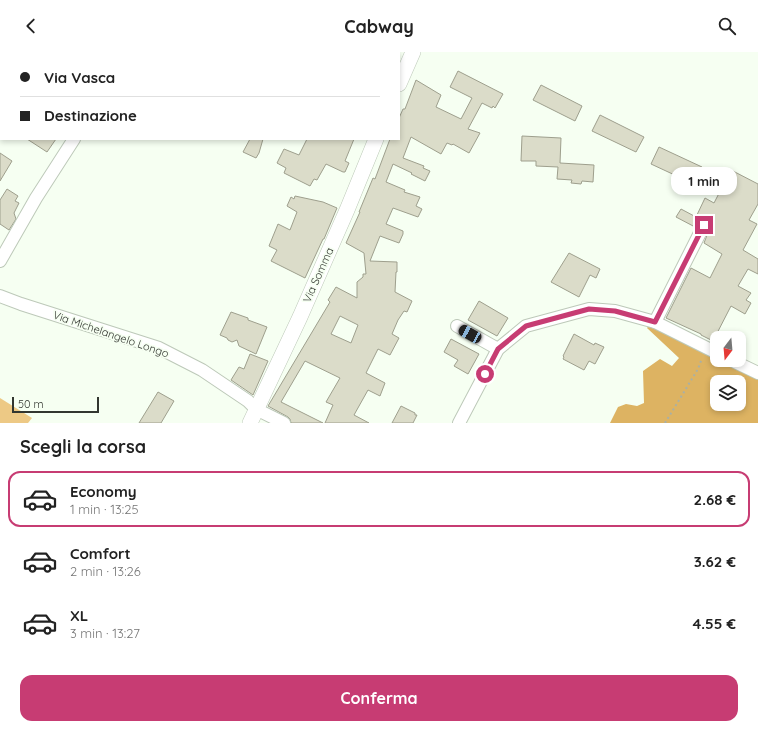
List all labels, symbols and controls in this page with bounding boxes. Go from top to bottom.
icon: back [20,15,42,37]
text: Cabway [344,15,414,38]
icon: search [716,15,738,37]
text: Via Vasca [44,68,115,87]
text: Destinazione [44,106,137,125]
callout: 1 min [671,167,737,195]
text: 1 min [688,173,720,189]
route end [695,216,713,234]
street label: Via Somma [300,245,336,305]
street label: Via Michelangelo Longo [51,308,171,361]
car [457,323,483,345]
north arrow [710,331,746,367]
map controls [710,331,746,411]
route start [476,365,494,383]
button: layers [710,375,746,411]
scale bar [12,395,99,414]
text: 50 m [18,397,44,411]
text: Scegli la corsa [20,435,146,458]
icon: car [22,481,58,517]
text: Economy [70,482,137,501]
text: 2.68 € [694,490,736,509]
text: 1 min · 13:25 [70,501,138,517]
icon: car [22,543,58,579]
text: Comfort [70,544,131,563]
text: 3.62 € [694,552,736,571]
text: 2 min · 13:26 [70,563,141,579]
icon: car [22,605,58,641]
text: XL [70,606,88,625]
text: 4.55 € [693,614,736,633]
text: 3 min · 13:27 [70,625,140,641]
button: Conferma [20,675,738,721]

